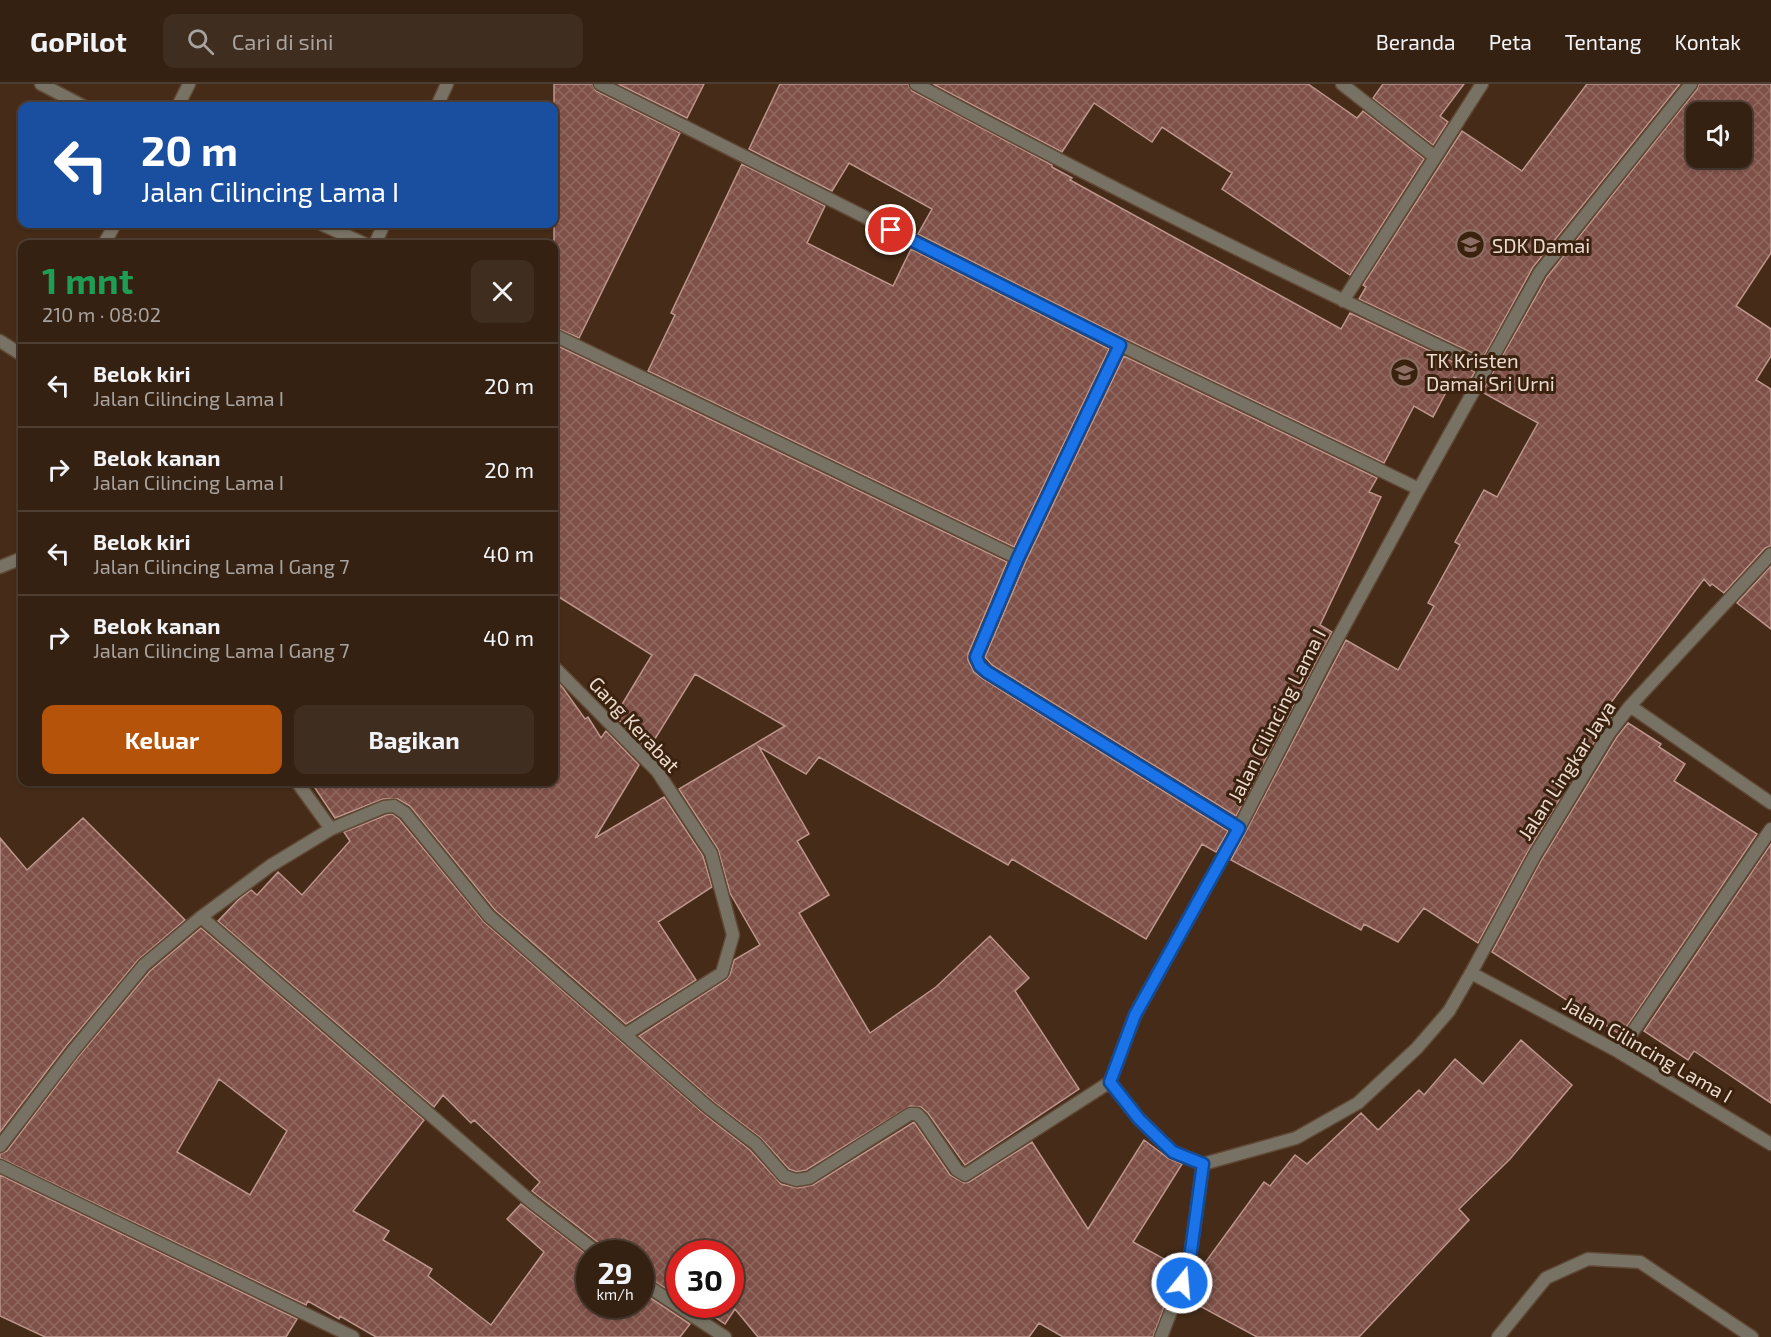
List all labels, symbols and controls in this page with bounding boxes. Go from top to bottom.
search box [163,14,583,68]
text: GoPilot [30,24,127,58]
icon: search [184,25,217,58]
text: Cari di sini [232,28,333,54]
text: Beranda [1376,29,1456,54]
text: Peta [1489,29,1532,54]
text: Tentang [1565,29,1642,54]
text: Kontak [1675,29,1741,54]
map controls [1686,102,1752,168]
button: sound [1686,102,1752,168]
text: 20 m [141,124,238,174]
icon: left [42,126,120,204]
text: Jalan Cilincing Lama I [141,175,399,207]
pin [865,204,916,255]
icon: arrive [874,213,907,246]
school or university icon: SDK Damai [1455,229,1487,261]
place label: SDK Damai [1492,233,1590,257]
text: 1 mnt [42,258,133,301]
button: close [471,260,534,323]
text: 210 m · 08:02 [42,302,161,326]
place label: TK Kristen Damai Sri Urni [1426,348,1555,395]
school or university icon: TK Kristen Damai Sri Urni [1389,356,1421,388]
text: Belok kiri [93,360,190,386]
icon: left [42,369,75,402]
text: 20 m [484,372,534,398]
text: Jalan Cilincing Lama I [93,386,284,410]
text: Belok kanan [93,444,220,470]
icon: right [42,453,75,486]
text: 20 m [484,456,534,482]
text: Jalan Cilincing Lama I [93,470,284,494]
text: Belok kiri [93,528,190,554]
icon: left [42,537,75,570]
text: 40 m [483,540,534,566]
text: Jalan Cilincing Lama I Gang 7 [93,554,350,578]
text: Belok kanan [93,612,220,638]
icon: right [42,621,75,654]
text: 40 m [483,624,534,650]
street label: Jalan Cilincing Lama I [1222,624,1330,806]
text: Jalan Cilincing Lama I Gang 7 [93,638,350,662]
street label: Gang Kerabat [585,671,686,777]
street label: Jalan Lingkar Jaya [1512,696,1620,844]
button: Keluar [42,705,282,774]
button: Bagikan [294,705,534,774]
street label: Jalan Cilincing Lama I [1559,991,1737,1107]
speed limit sign: 30 [666,1240,744,1318]
position arrow [1150,1251,1214,1315]
text: 29 [597,1254,633,1290]
text: km/h [596,1285,634,1303]

